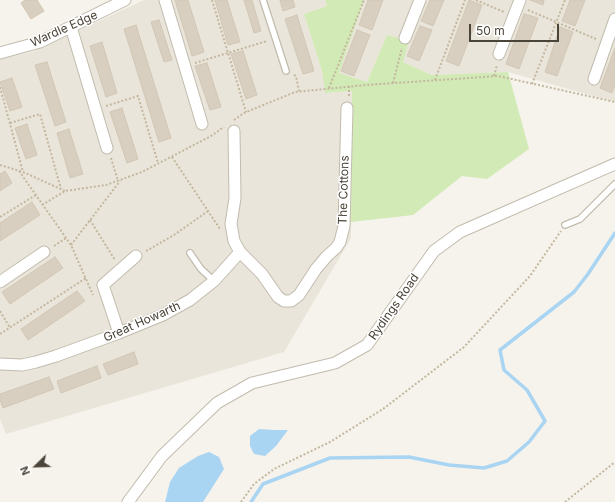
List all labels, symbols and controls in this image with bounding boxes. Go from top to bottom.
street label: Wardle Edge [28,8,100,50]
scale bar [471,16,561,42]
text: 50 m [476,23,505,38]
street label: The Cottons [336,155,352,225]
street label: Rydings Road [366,271,422,343]
street label: Great Howarth [101,299,183,345]
north arrow [16,446,56,486]
text: N [17,464,33,477]

